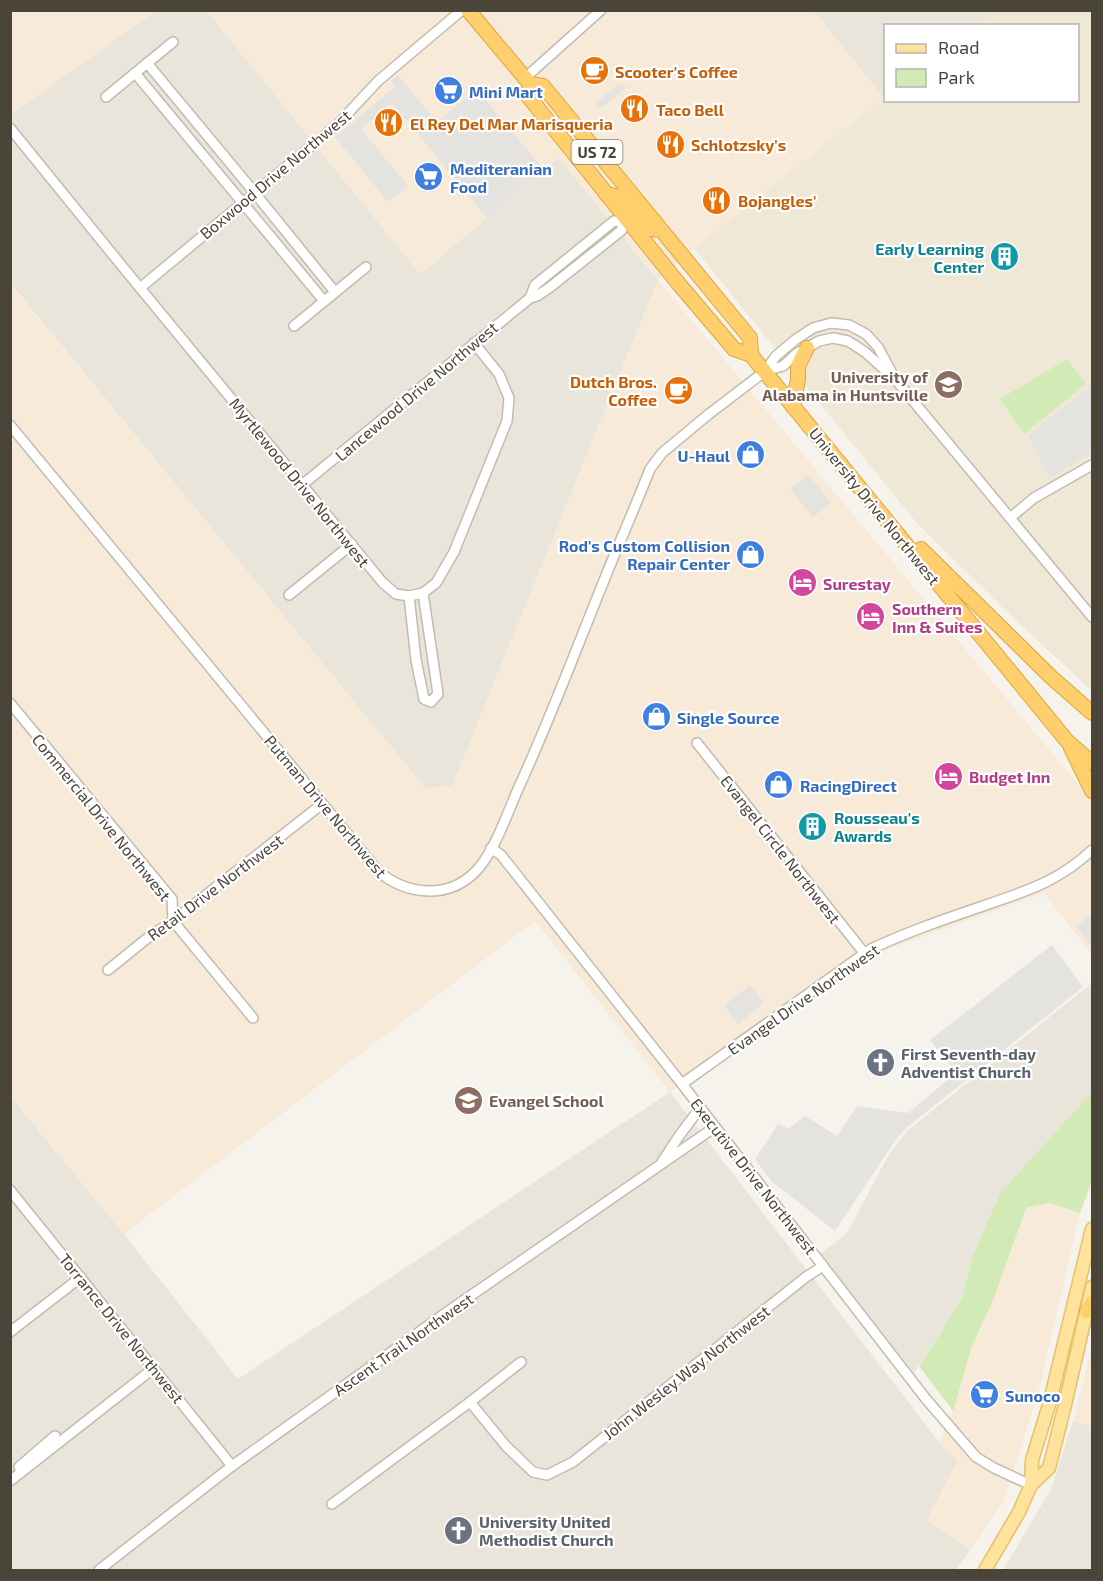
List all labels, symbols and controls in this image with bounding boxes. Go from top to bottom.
legend [884,24,1079,102]
text: Road [938,36,979,58]
cafe icon: Scooter's Coffee [578,55,610,87]
place label: Scooter's Coffee [615,62,738,81]
text: Park [938,66,975,88]
supermarket icon: Mini Mart [432,75,464,107]
place label: Mini Mart [469,82,543,101]
restaurant icon: Taco Bell [619,93,651,125]
place label: Taco Bell [656,100,725,119]
street label: Boxwood Drive Northwest [196,105,354,243]
restaurant icon: El Rey Del Mar Marisqueria [373,107,405,139]
place label: El Rey Del Mar Marisqueria [410,114,613,134]
restaurant icon: Schlotzsky's [654,128,686,160]
place label: Schlotzsky's [691,135,786,155]
road number: US 72 [572,140,622,164]
place label: Mediteranian Food [450,159,552,196]
supermarket icon: Mediteranian Food [413,161,445,193]
restaurant icon: Bojangles' [701,184,733,216]
place label: Bojangles' [738,191,816,210]
place label: Early Learning Center [875,239,985,276]
building icon: Early Learning Center [989,241,1021,273]
street label: Lancewood Drive Northwest [331,317,501,465]
place label: University of Alabama in Huntsville [762,367,929,404]
school or university icon: University of Alabama in Huntsville [933,369,965,401]
place label: Dutch Bros. Coffee [570,372,657,409]
cafe icon: Dutch Bros. Coffee [662,374,694,406]
street label: Myrtlewood Drive Northwest [226,394,374,570]
street label: University Drive Northwest [806,424,944,588]
shop icon: U-Haul [735,439,767,471]
place label: U-Haul [677,446,731,465]
place label: Rod's Custom Collision Repair Center [559,536,730,573]
shop icon: Rod's Custom Collision Repair Center [735,538,767,570]
hotel icon: Surestay [786,567,818,599]
place label: Surestay [823,574,891,594]
place label: Southern Inn & Suites [892,599,982,636]
hotel icon: Southern Inn & Suites [855,601,887,633]
shop icon: Single Source [640,701,672,733]
place label: Single Source [677,708,780,727]
street label: Commercial Drive Northwest [29,730,175,904]
street label: Putman Drive Northwest [261,731,391,881]
hotel icon: Budget Inn [932,760,964,792]
place label: Budget Inn [969,767,1050,786]
shop icon: RacingDirect [763,769,795,801]
street label: Evangel Circle Northwest [717,771,845,927]
place label: RacingDirect [800,776,897,795]
place label: Rousseau's Awards [834,808,920,845]
building icon: Rousseau's Awards [797,810,829,842]
street label: Retail Drive Northwest [143,830,287,944]
street label: Evangel Drive Northwest [724,939,882,1059]
place label: First Seventh-day Adventist Church [901,1044,1036,1081]
church icon: First Seventh-day Adventist Church [864,1046,896,1078]
school or university icon: Evangel School [452,1084,484,1116]
place label: Evangel School [489,1091,605,1110]
street label: Executive Drive Northwest [687,1094,821,1258]
street label: Torrance Drive Northwest [56,1249,188,1407]
street label: Ascent Trail Northwest [330,1289,476,1399]
street label: John Wesley Way Northwest [599,1301,773,1443]
supermarket icon: Sunoco [968,1379,1000,1411]
place label: Sunoco [1005,1386,1060,1405]
place label: University United Methodist Church [479,1512,614,1549]
church icon: University United Methodist Church [442,1514,474,1546]

